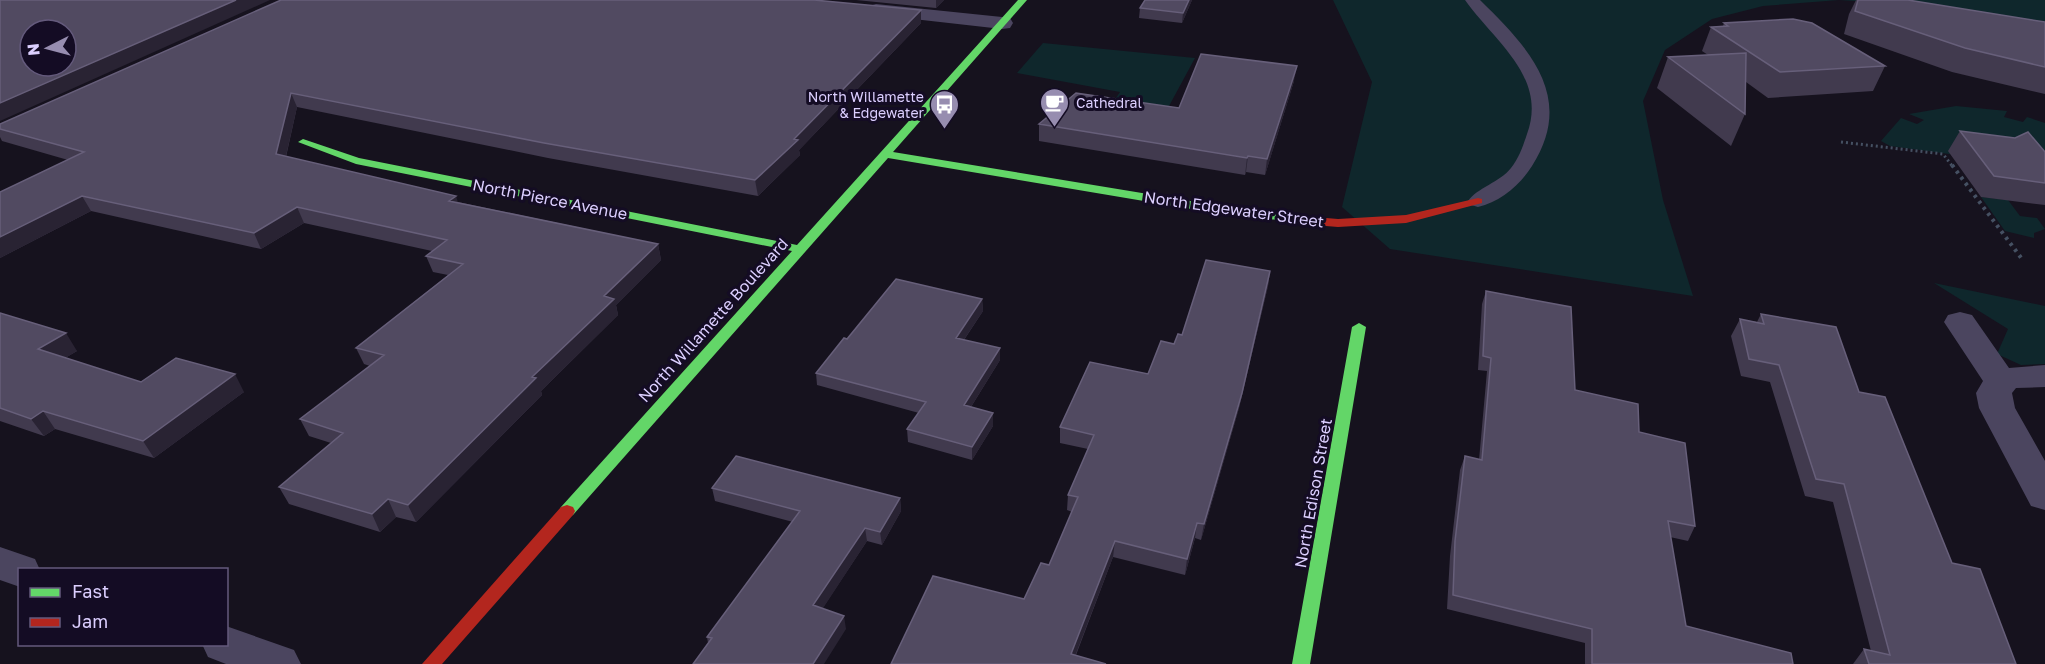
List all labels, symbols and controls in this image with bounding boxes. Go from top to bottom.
north arrow [18,18,78,78]
text: N [23,42,44,57]
cafe icon: Cathedral [1039,86,1071,128]
place label: North Willamette & Edgewater [808,88,925,121]
bus stop icon: North Willamette & Edgewater [929,88,961,130]
place label: Cathedral [1076,94,1142,111]
street label: North Pierce Avenue [471,174,629,224]
street label: North Edgewater Street [1143,186,1325,232]
street label: North Willamette Boulevard [634,234,792,406]
street label: North Edison Street [1290,417,1336,569]
legend [18,568,228,646]
text: Fast [72,580,109,602]
text: Jam [72,610,108,632]

